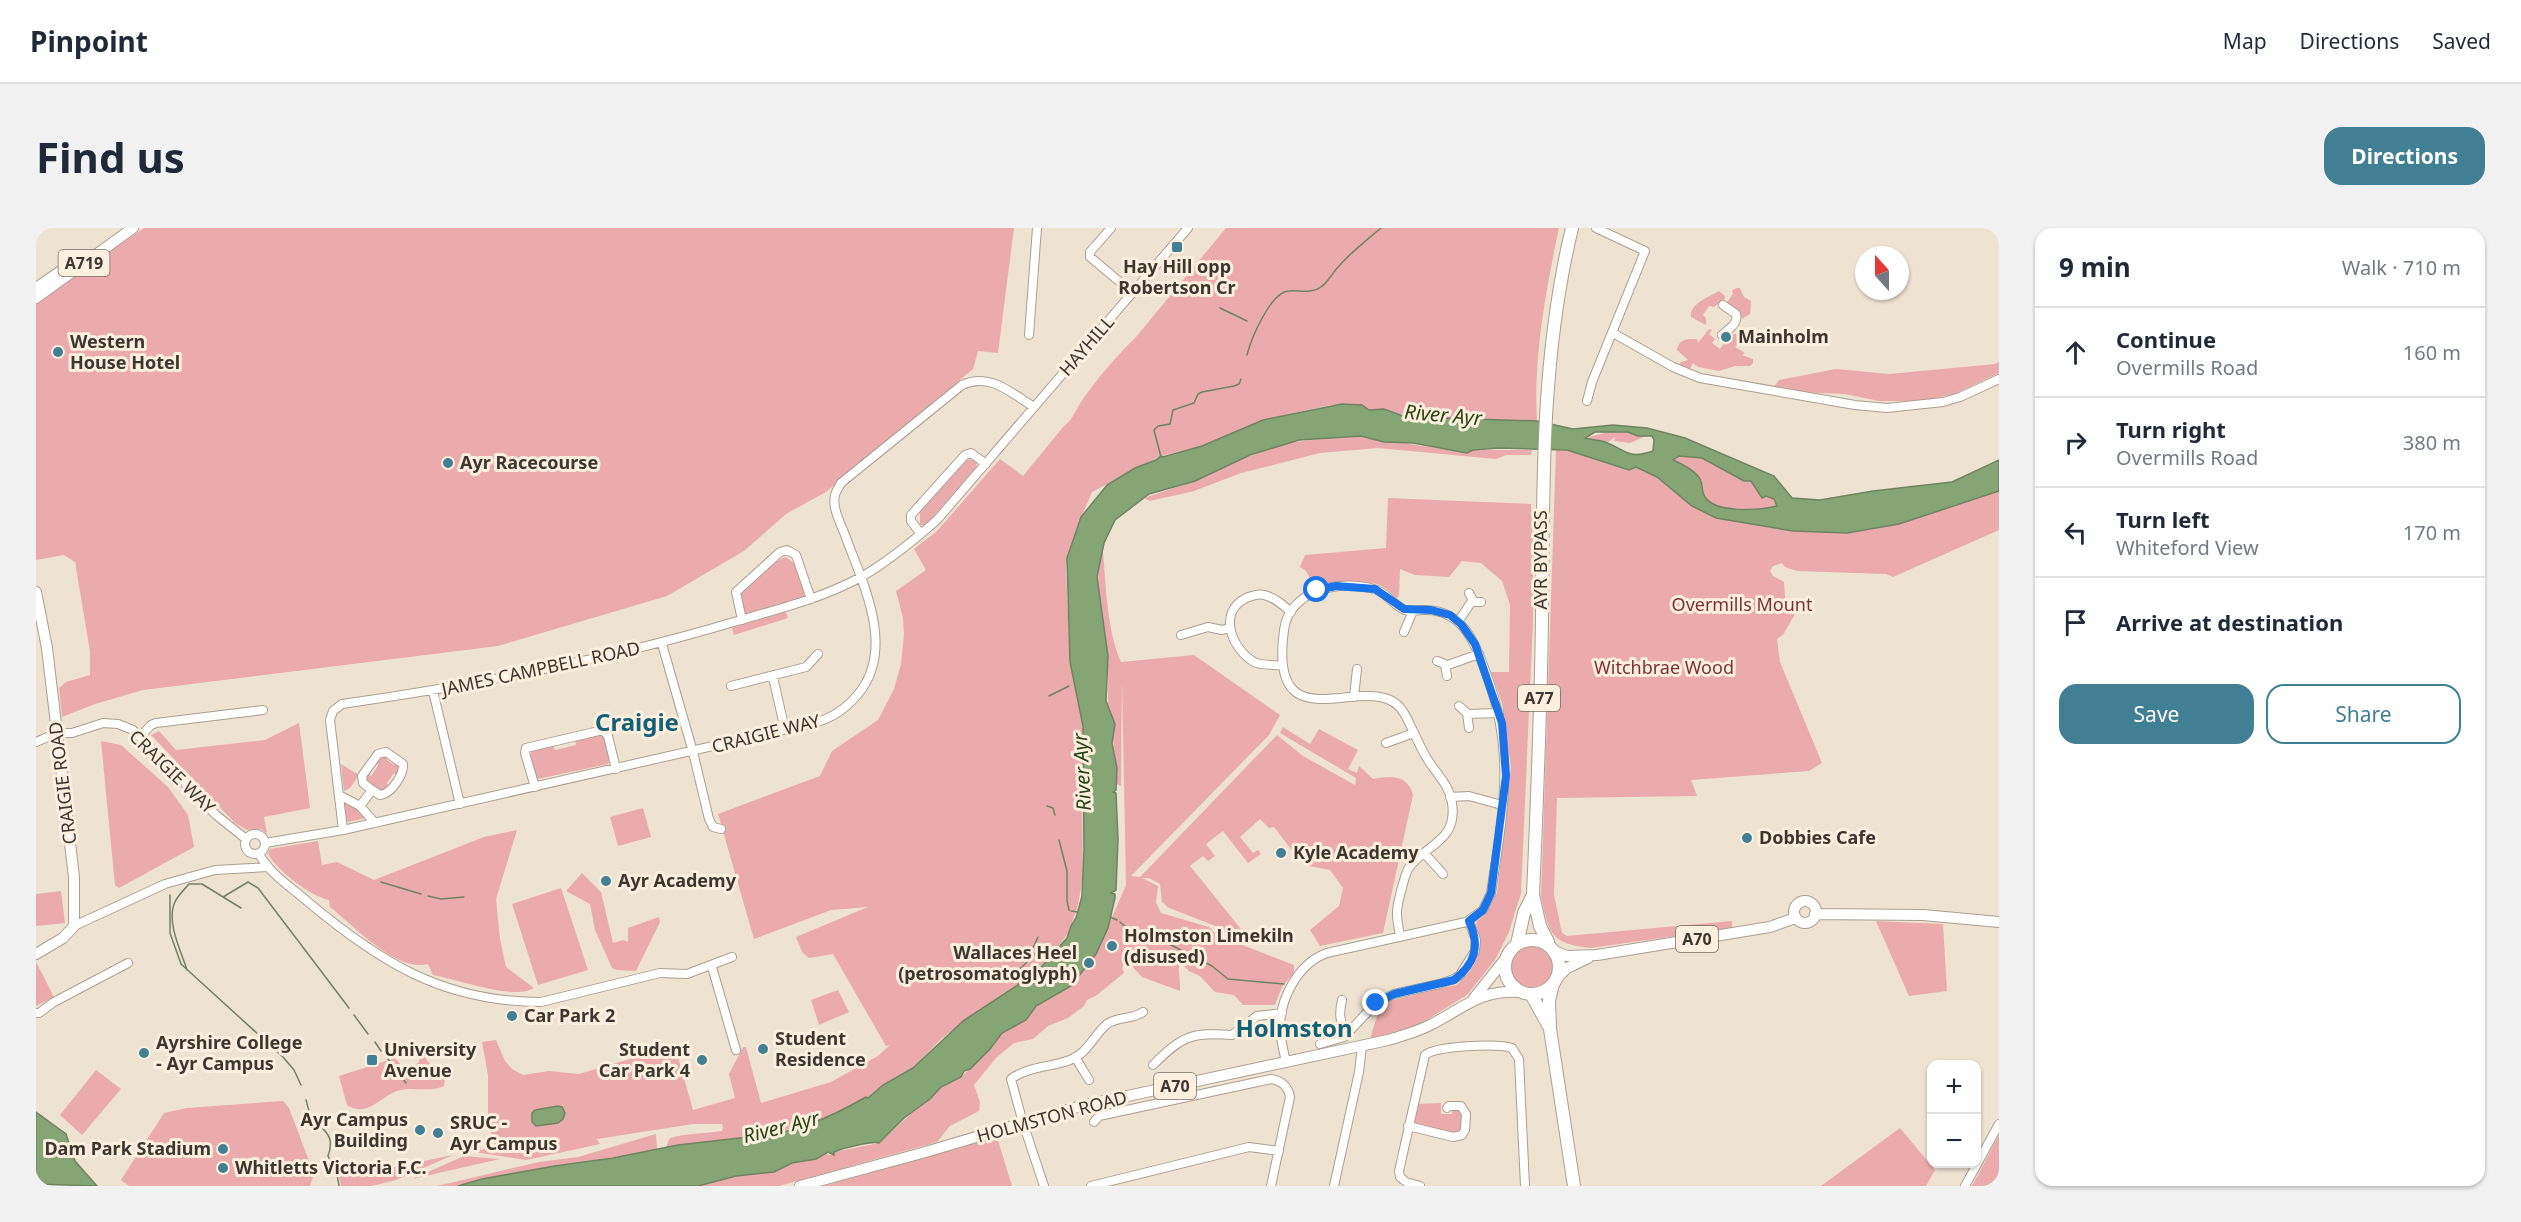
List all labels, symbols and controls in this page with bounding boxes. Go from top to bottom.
text: Pinpoint [30,22,148,60]
text: Map [2223,27,2267,55]
text: Directions [2300,27,2399,55]
text: Saved [2432,27,2491,55]
button: Directions [2324,127,2485,185]
text: Find us [36,128,185,185]
marker: Hay Hill opp Robertson Cr [1170,240,1184,254]
north arrow [1855,246,1909,300]
text: 9 min [2059,249,2131,285]
road number: A719 [58,250,110,276]
place label: Hay Hill opp Robertson Cr [1118,254,1236,299]
text: Walk · 710 m [2342,254,2461,281]
street label: HAYHILL [1053,310,1119,380]
place label: Mainholm [1738,324,1829,348]
text: Continue [2116,324,2216,354]
place label: Western House Hotel [70,329,180,374]
marker: Mainholm [1719,330,1733,344]
icon: ahead [2059,336,2092,369]
text: 160 m [2403,339,2461,366]
marker: Western House Hotel [51,345,65,359]
text: Overmills Road [2116,354,2258,381]
water label: River Ayr [1403,398,1484,431]
text: Turn right [2116,414,2226,444]
icon: right [2059,426,2092,459]
text: 380 m [2403,429,2461,456]
text: Overmills Road [2116,444,2258,471]
place label: Ayr Racecourse [460,450,598,474]
marker: Ayr Racecourse [441,456,455,470]
text: Turn left [2116,504,2210,534]
street label: AYR BYPASS [1528,510,1552,610]
icon: left [2059,516,2092,549]
text: 170 m [2403,519,2461,546]
text: Whiteford View [2116,534,2259,561]
route start [1303,576,1329,602]
park label: Overmills Mount [1672,592,1813,616]
icon: arrive [2059,606,2092,639]
text: Arrive at destination [2116,607,2343,637]
street label: JAMES CAMPBELL ROAD [437,635,642,701]
park label: Witchbrae Wood [1594,655,1734,679]
button: Save [2059,684,2254,744]
button: Share [2266,684,2461,744]
road number: A77 [1518,685,1560,711]
district label: Craigie [595,705,679,738]
street label: CRAIGIE WAY [709,708,823,758]
street label: CRAIGIE ROAD [43,720,81,846]
street label: CRAIGIE WAY [125,724,221,819]
water label: River Ayr [1066,732,1097,811]
place label: Dobbies Cafe [1759,825,1876,849]
marker: Dobbies Cafe [1740,831,1754,845]
place label: Kyle Academy [1293,840,1419,864]
marker: Kyle Academy [1274,846,1288,860]
place label: Ayr Academy [618,868,737,892]
marker: Ayr Academy [599,874,613,888]
place label: Holmston Limekiln (disused) [1124,923,1294,968]
road number: A70 [1676,926,1718,952]
marker: Holmston Limekiln (disused) [1105,939,1119,953]
place label: Wallaces Heel (petrosomatoglyph) [898,940,1077,985]
marker: Wallaces Heel (petrosomatoglyph) [1082,956,1096,970]
route end [1362,989,1388,1015]
place label: Car Park 2 [524,1003,615,1027]
marker: Car Park 2 [505,1009,519,1023]
district label: Holmston [1236,1011,1352,1044]
place label: Student Residence [775,1026,866,1071]
place label: Ayrshire College - Ayr Campus [156,1030,302,1075]
place label: University Avenue [384,1037,477,1082]
place label: Student Car Park 4 [599,1037,690,1082]
marker: Student Residence [756,1042,770,1056]
marker: Ayrshire College - Ayr Campus [137,1046,151,1060]
marker: University Avenue [365,1053,379,1067]
marker: Student Car Park 4 [695,1053,709,1067]
map controls [1927,1060,1981,1168]
button: + [1927,1060,1981,1114]
road number: A70 [1154,1073,1196,1099]
street label: HOLMSTON ROAD [974,1084,1130,1148]
water label: River Ayr [740,1104,823,1149]
place label: Ayr Campus Building [301,1107,408,1152]
place label: SRUC - Ayr Campus [450,1110,557,1155]
button: − [1927,1114,1981,1168]
marker: Ayr Campus Building [413,1123,427,1137]
marker: SRUC - Ayr Campus [431,1126,445,1140]
place label: Dam Park Stadium [44,1136,211,1160]
marker: Dam Park Stadium [216,1142,230,1156]
place label: Whitletts Victoria F.C. [235,1155,427,1179]
marker: Whitletts Victoria F.C. [216,1161,230,1175]

